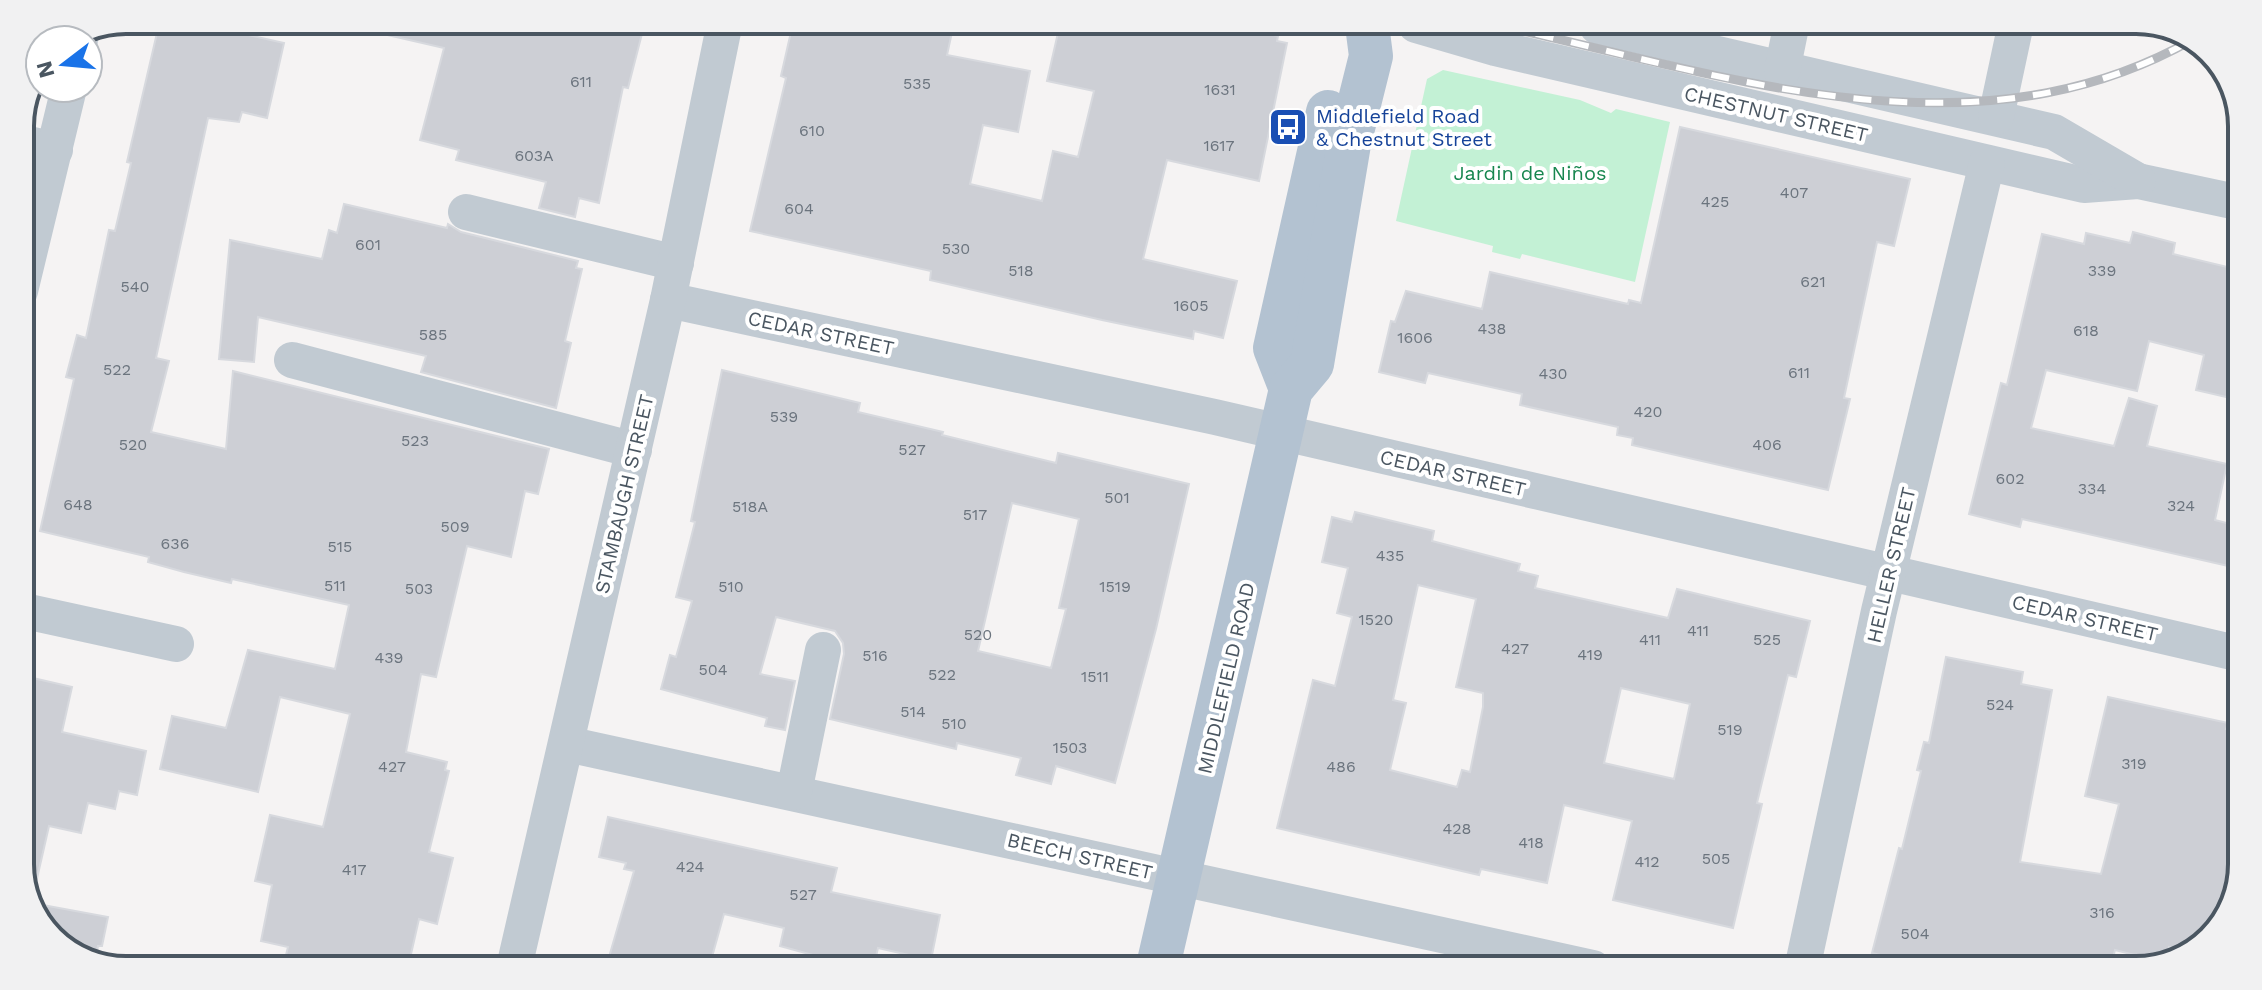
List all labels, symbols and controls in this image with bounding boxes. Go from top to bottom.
north arrow [24,24,104,104]
text: N [31,58,60,81]
house number: 611 [570,72,592,91]
house number: 535 [903,74,931,93]
house number: 1631 [1204,80,1236,99]
street label: CHESTNUT STREET [1682,81,1870,147]
place label: Middlefield Road & Chestnut Street [1316,104,1493,151]
bus stop icon: Middlefield Road & Chestnut Street [1267,106,1309,148]
house number: 610 [799,121,825,140]
house number: 1617 [1203,136,1235,155]
house number: 603A [514,146,554,165]
park label: Jardin de Niños [1454,161,1607,185]
house number: 407 [1780,183,1808,202]
house number: 425 [1701,192,1729,211]
house number: 604 [784,199,814,218]
house number: 601 [355,235,381,254]
house number: 530 [942,239,970,258]
house number: 518 [1008,261,1034,280]
house number: 339 [2088,261,2116,280]
house number: 621 [1800,272,1826,291]
house number: 540 [120,277,150,296]
house number: 1605 [1173,296,1209,315]
street label: CEDAR STREET [746,306,896,360]
house number: 438 [1478,319,1506,338]
house number: 618 [2073,321,2099,340]
house number: 585 [419,325,447,344]
house number: 1606 [1397,328,1433,347]
house number: 522 [103,360,131,379]
house number: 611 [1788,363,1810,382]
house number: 430 [1538,364,1568,383]
street label: STAMBAUGH STREET [589,392,659,596]
house number: 420 [1633,402,1663,421]
house number: 539 [770,407,798,426]
house number: 523 [401,431,429,450]
house number: 520 [119,435,147,454]
house number: 406 [1752,435,1782,454]
house number: 527 [898,440,926,459]
street label: CEDAR STREET [1378,445,1528,501]
house number: 602 [1995,469,2025,488]
house number: 334 [2078,479,2106,498]
street label: HELLER STREET [1861,485,1921,645]
house number: 501 [1104,488,1130,507]
house number: 648 [63,495,93,514]
house number: 324 [2167,496,2195,515]
house number: 518A [732,497,768,516]
house number: 517 [963,505,987,524]
house number: 509 [440,517,470,536]
house number: 636 [161,534,189,553]
house number: 515 [328,537,352,556]
house number: 435 [1376,546,1404,565]
house number: 511 [324,576,346,595]
house number: 510 [718,577,744,596]
house number: 1519 [1099,577,1131,596]
house number: 503 [405,579,433,598]
street label: MIDDLEFIELD ROAD [1192,580,1260,776]
street label: CEDAR STREET [2010,590,2160,646]
house number: 1520 [1359,610,1393,629]
house number: 411 [1687,621,1709,640]
house number: 520 [964,625,992,644]
house number: 411 [1639,630,1661,649]
house number: 525 [1753,630,1781,649]
house number: 427 [1501,639,1529,658]
house number: 419 [1577,645,1603,664]
house number: 516 [862,646,888,665]
house number: 439 [375,648,403,667]
house number: 504 [698,660,728,679]
house number: 522 [928,665,956,684]
house number: 1511 [1081,667,1109,686]
house number: 524 [1986,695,2014,714]
house number: 514 [900,702,926,721]
house number: 510 [941,714,967,733]
house number: 519 [1717,720,1743,739]
house number: 1503 [1053,738,1087,757]
house number: 319 [2121,754,2147,773]
house number: 427 [378,757,406,776]
house number: 486 [1326,757,1356,776]
house number: 428 [1443,819,1471,838]
street label: BEECH STREET [1005,828,1155,884]
house number: 418 [1518,833,1544,852]
house number: 505 [1702,849,1730,868]
house number: 412 [1634,852,1660,871]
house number: 424 [676,857,704,876]
house number: 417 [342,860,366,879]
house number: 527 [789,885,817,904]
house number: 316 [2089,903,2115,922]
house number: 504 [1900,924,1930,943]

